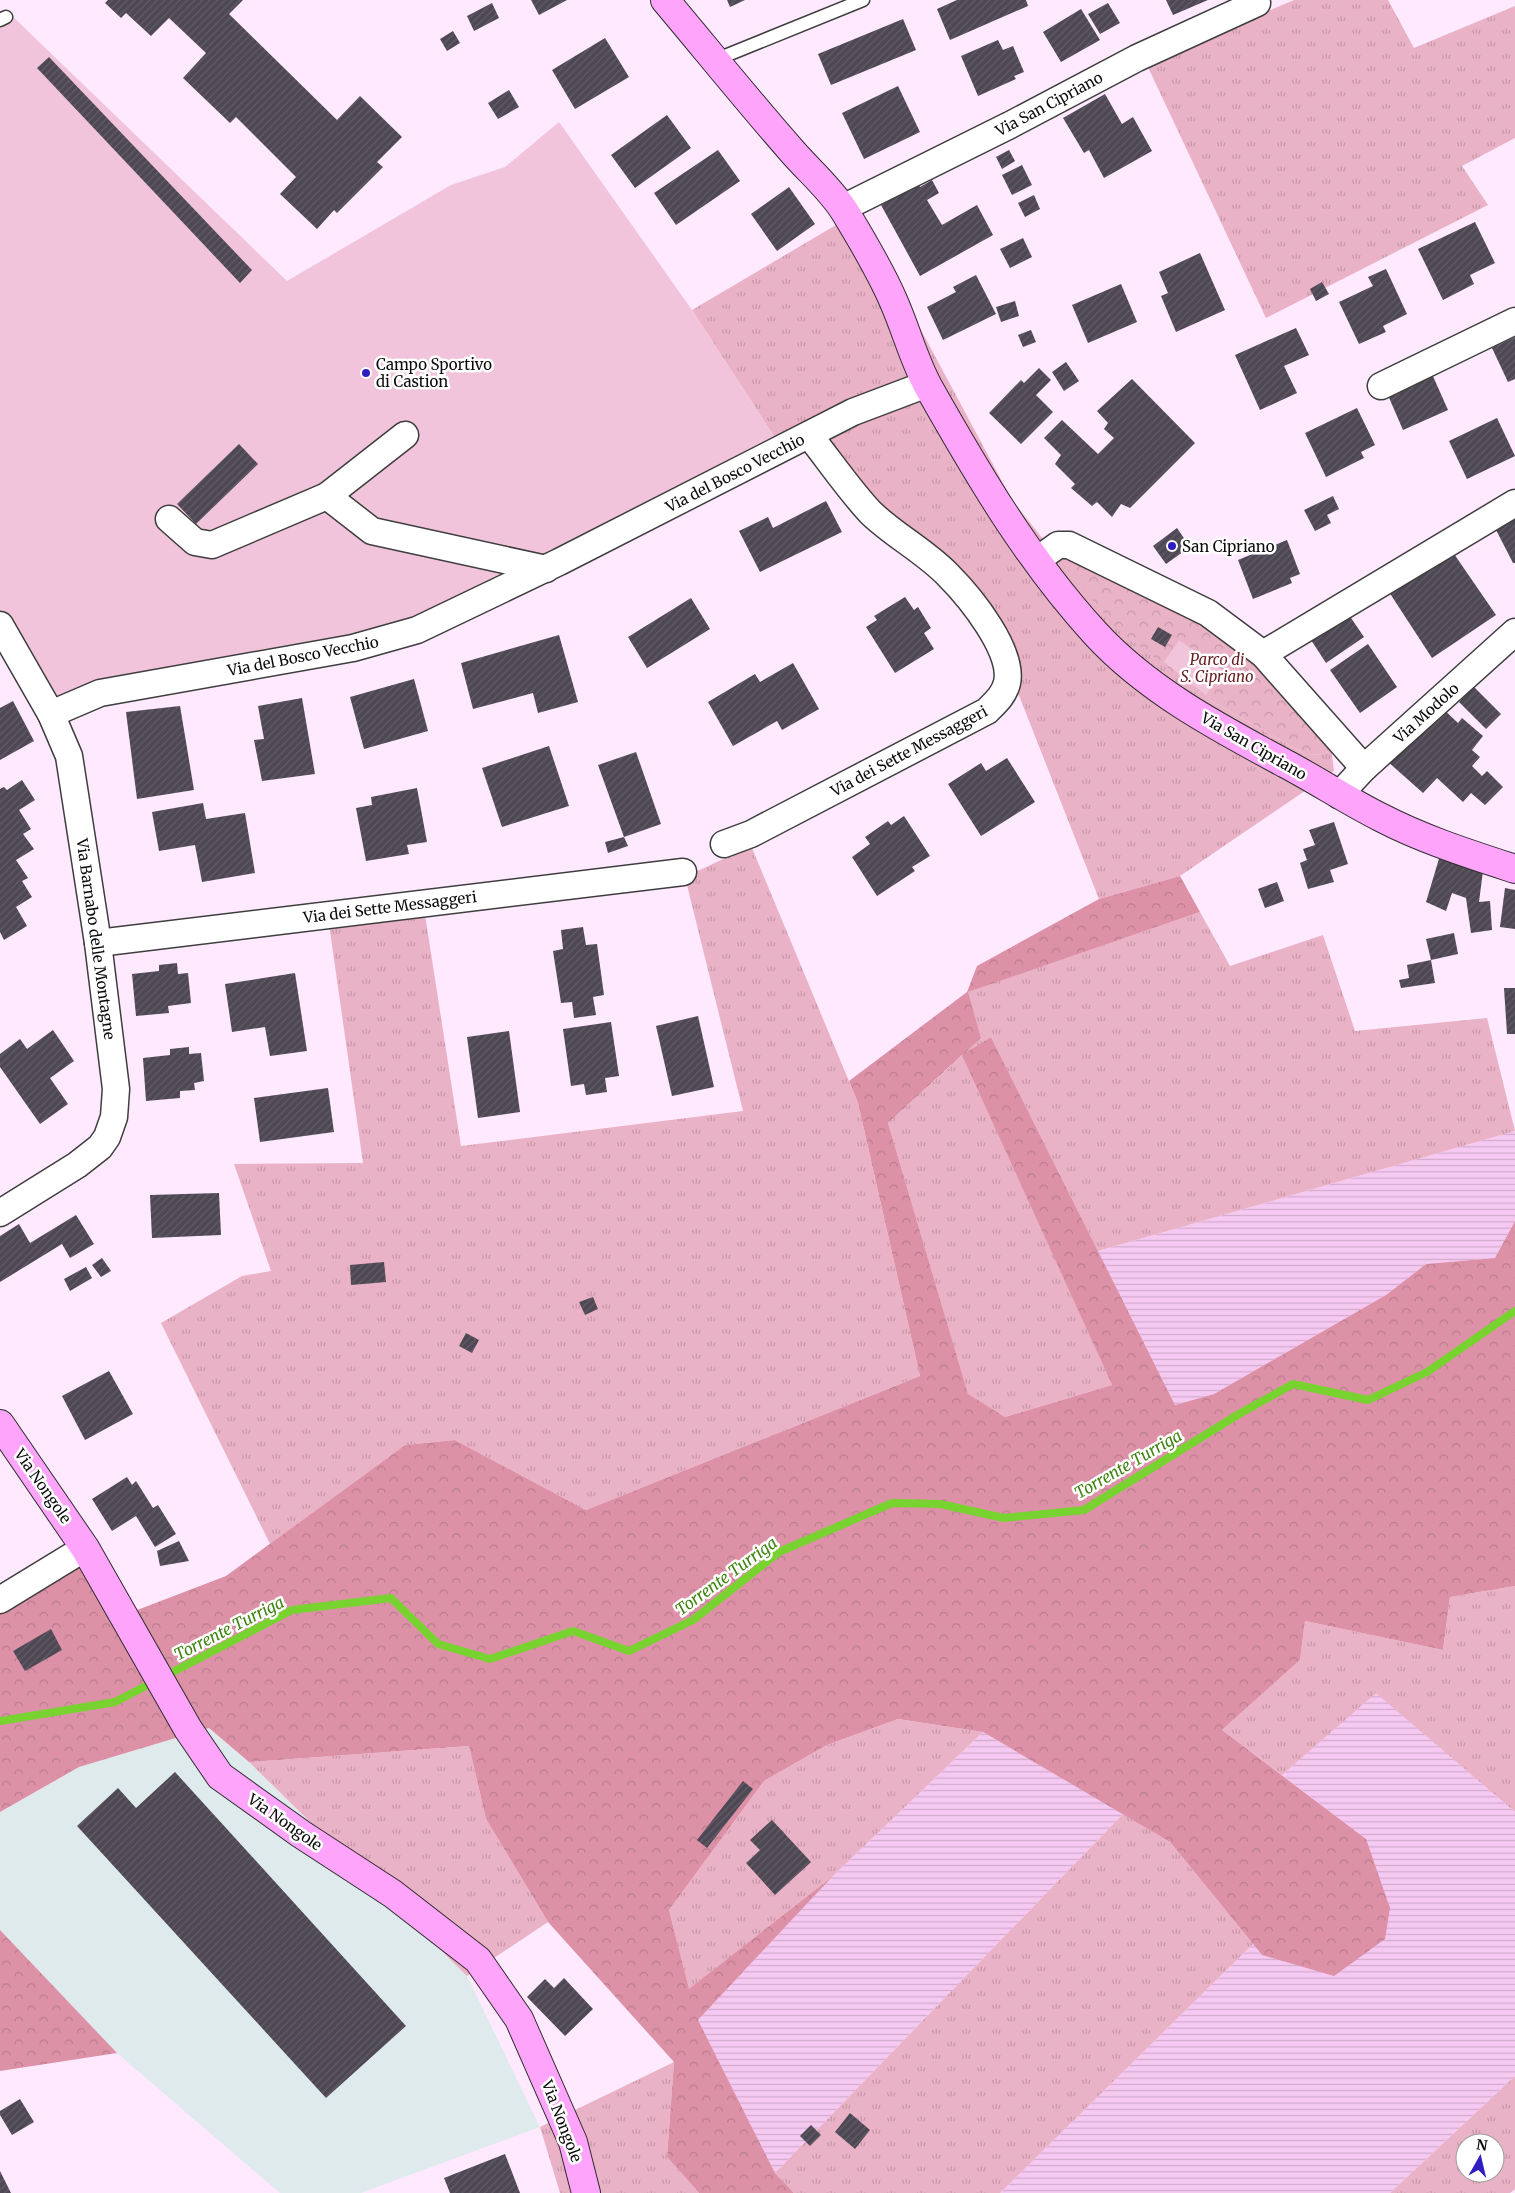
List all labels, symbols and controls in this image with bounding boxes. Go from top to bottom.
street label: Via San Cipriano [991,68,1106,141]
place label: Campo Sportivo di Castion [376,355,492,391]
marker: Campo Sportivo di Castion [360,367,372,379]
street label: Via del Bosco Vecchio [662,430,808,517]
place label: San Cipriano [1182,537,1275,556]
marker: San Cipriano [1166,540,1178,552]
street label: Via del Bosco Vecchio [225,632,380,680]
park label: Parco di S. Cipriano [1180,650,1254,686]
street label: Via Modolo [1389,679,1463,748]
street label: Via dei Sette Messaggeri [827,702,991,801]
street label: Via San Cipriano [1197,708,1310,784]
street label: Via Barnabo delle Montagne [72,836,120,1041]
street label: Via dei Sette Messaggeri [301,887,478,927]
water label: Torrente Turriga [1071,1425,1185,1503]
street label: Via Nongole [10,1444,76,1527]
water label: Torrente Turriga [671,1532,781,1620]
water label: Torrente Turriga [171,1592,287,1664]
street label: Via Nongole [243,1789,326,1855]
street label: Via Nongole [537,2076,586,2165]
north arrow [1455,2133,1505,2183]
text: N [1475,2135,1489,2155]

